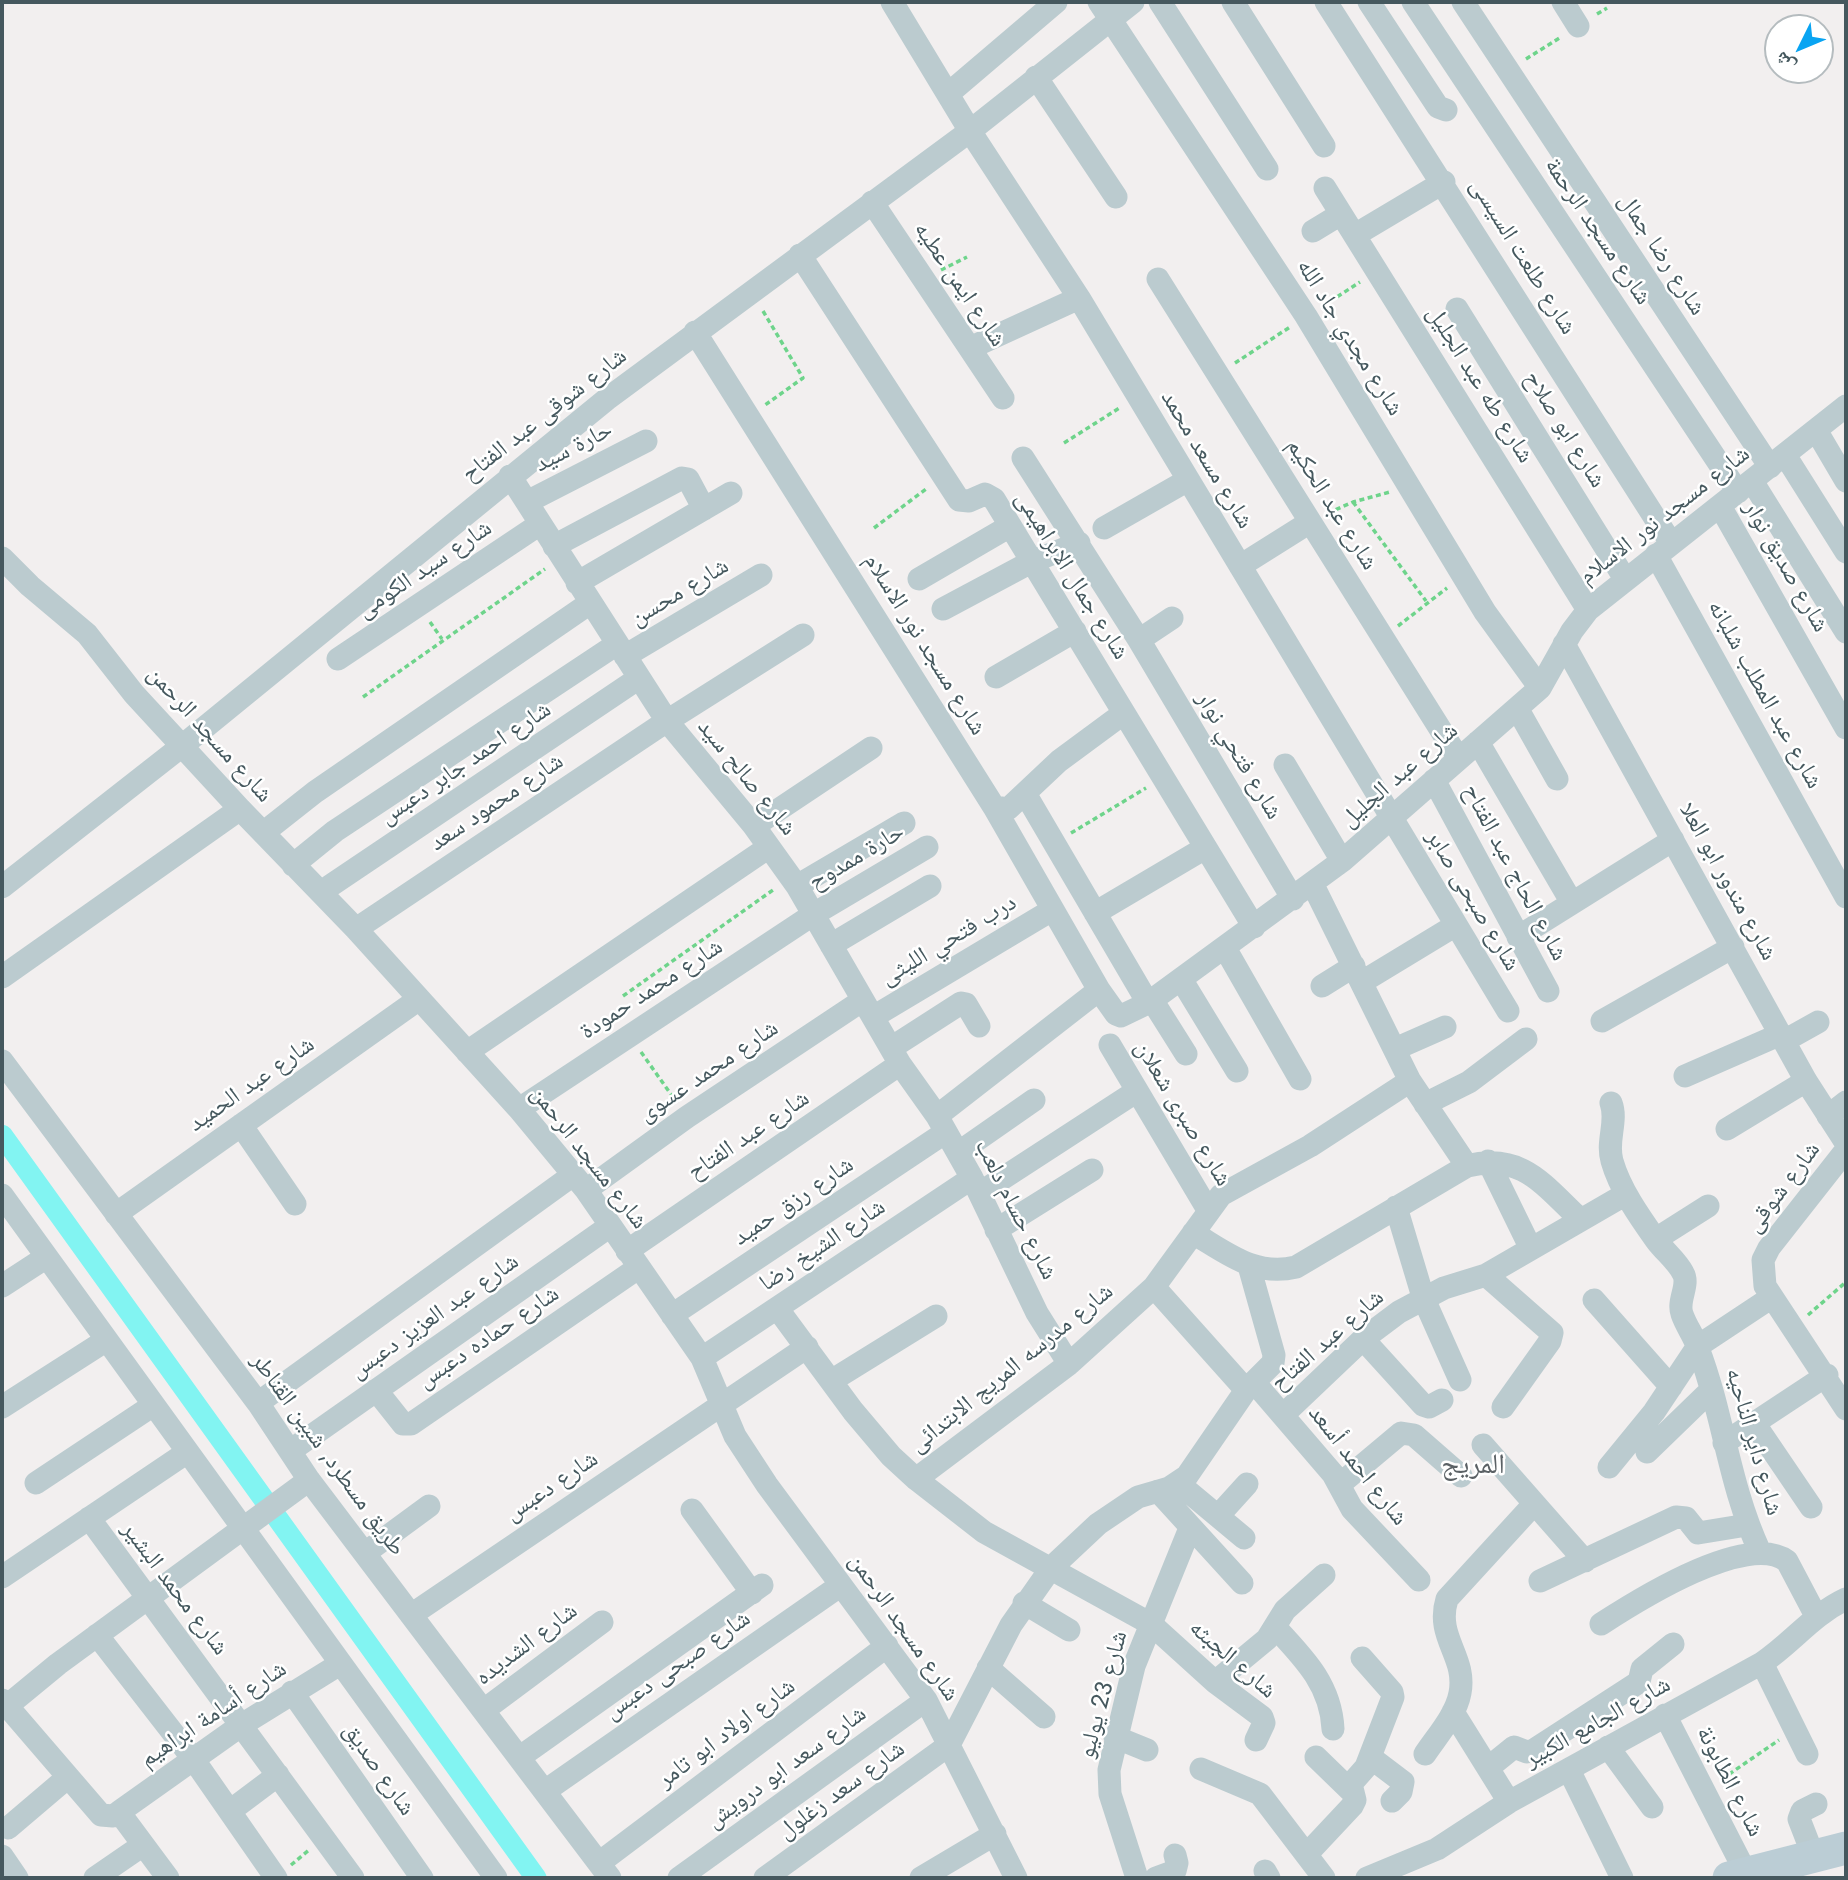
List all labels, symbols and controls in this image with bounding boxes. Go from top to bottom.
north arrow [1764,14,1834,84]
text: ش [1768,46,1801,79]
street label: شارع مسجد الرحمة [1537,153,1657,311]
street label: شارع طلعت السيسى [1462,173,1582,341]
street label: شارع رضا جمال [1611,189,1711,321]
street label: شارع ايمن عطيه [907,217,1011,353]
street label: شارع مجدي جاد الله [1289,254,1409,422]
street label: شارع طه عبد الجليل [1419,301,1539,469]
street label: شارع شوقى عبد الفتاح [457,343,633,489]
street label: شارع ابو صلاح [1517,366,1611,494]
street label: شارع مسعد محمد [1153,386,1259,534]
street label: حارة سيد [530,416,618,480]
street label: شارع عبد الحكيم [1279,434,1383,576]
street label: شارع مسجد نور الاسلام [1574,440,1756,592]
street label: شارع جمال الابراهيمى [1008,487,1134,665]
street label: شارع صديق نوار [1736,496,1834,638]
street label: شارع سيد الكومى [352,514,498,626]
street label: شارع مسجد نور الاسلام [856,549,992,741]
street label: شارع محسن [626,552,734,634]
street label: شارع عبد المطلب شلبانه [1700,596,1828,794]
street label: شارع مسجد الرحمن [140,661,278,809]
street label: شارع فتحي نوار [1189,687,1287,825]
street label: شارع احمد جابر دعبس [375,696,557,832]
street label: شارع صالح سيد [690,714,802,842]
street label: شارع عبد الجليل [1335,717,1465,835]
street label: شارع محمود سعد [425,748,569,858]
street label: شارع الحاج عبد الفتاح [1455,780,1573,966]
street label: شارع مندور ابو العلا [1672,798,1782,966]
street label: حارة ممدوح [804,818,910,898]
street label: شارع صبحى صابر [1419,825,1525,977]
street label: درب فتحي الليثى [876,889,1022,993]
street label: شارع محمد حمودة [575,933,729,1047]
street label: شارع محمد عسوى [634,1015,784,1129]
street label: شارع عبد الحميد [183,1031,321,1139]
street label: شارع صبرى شعلان [1127,1036,1237,1192]
street label: شارع مسجد الرحمن [523,1081,653,1235]
street label: شارع عبد الفتاح [683,1085,815,1187]
street label: شارع حسام دلعب [967,1135,1063,1285]
street label: شارع شوقى [1740,1137,1828,1239]
street label: شارع رزق حميد [728,1151,860,1253]
street label: شارع الشيخ رضا [755,1193,891,1299]
street label: شارع عبد العزيز دعبس [345,1248,525,1386]
street label: شارع مدرسه المريج الابتدائى [904,1278,1120,1460]
street label: شارع حماده دعبس [413,1280,565,1396]
street label: شارع عبد الفتاح [1265,1284,1391,1398]
street label: طريق مسطرد, شبين القناطر [244,1348,410,1562]
street label: شارع داير الناحيه [1718,1365,1788,1519]
street label: شارع احمد أسعد [1301,1400,1413,1532]
street label: شارع دعبس [500,1445,604,1529]
district label: المريج [1441,1449,1505,1483]
street label: شارع محمد البشير [114,1516,234,1662]
street label: شارع مسجد الرحمن [841,1548,965,1708]
street label: شارع الشديده [470,1597,584,1693]
street label: شارع صبحى دعبس [599,1605,757,1727]
street label: شارع الجبثه [1183,1614,1281,1706]
street label: شارع 23 يوليو [1073,1628,1135,1762]
street label: شارع أسامة ابراهيم [135,1655,293,1775]
street label: شارع الجامع الكبير [1520,1671,1676,1775]
street label: شارع اولاد ابو تامر [652,1673,802,1795]
street label: شارع سعد ابو درويش [701,1700,873,1836]
street label: شارع صديق [336,1718,420,1822]
street label: شارع الطابونة [1689,1722,1769,1842]
street label: شارع سعد زغلول [773,1735,911,1847]

